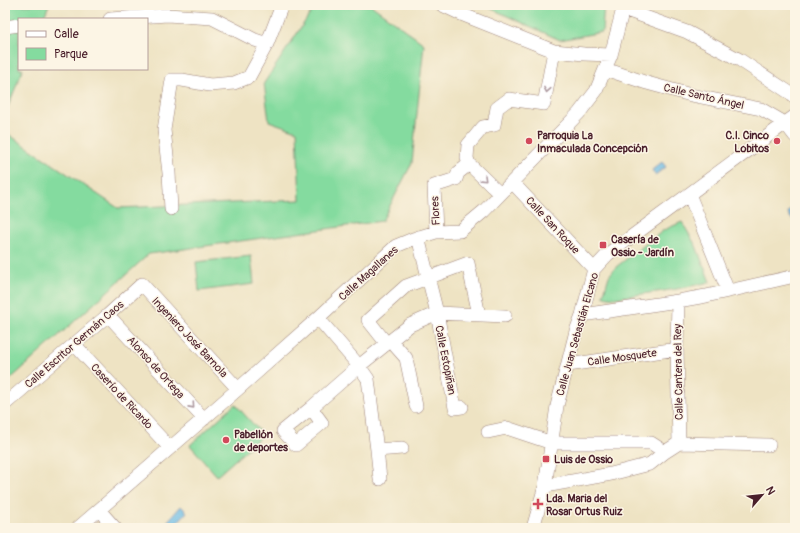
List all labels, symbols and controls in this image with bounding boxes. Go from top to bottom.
legend [18,18,148,70]
text: Calle [54,27,79,42]
text: Parque [54,47,88,62]
street label: Calle Santo Ángel [662,81,745,112]
one-way arrow [543,87,552,93]
place label: Parroquia La Inmaculada Concepción [537,129,648,155]
place label: C.I. Cinco Lobitos [726,129,769,155]
marker: Parroquia La Inmaculada Concepción [524,136,534,146]
marker: C.I. Cinco Lobitos [772,136,782,146]
one-way arrow [480,174,487,181]
street label: Calle San Roque [523,194,583,257]
street label: Flores [428,196,443,226]
place label: Casería de Ossio - Jardín [611,233,674,259]
marker: Casería de Ossio - Jardín [598,240,608,250]
street label: Calle Magallanes [336,243,401,303]
street label: Calle Juan Sebastián Elcano [554,271,601,397]
street label: Ingeniero José Barnola [149,294,230,380]
street label: Calle Escritor Germán Caos [22,298,126,391]
street label: Calle Cantera del Rey [671,323,686,420]
street label: Calle Estopiñan [432,324,459,396]
street label: Alonso de Ortega [124,333,187,401]
street label: Calle Mosquete [587,346,658,369]
street label: Caserío de Ricardo [88,361,155,432]
one-way arrow [187,401,194,408]
place label: Pabellón de deportes [234,428,288,454]
marker: Pabellón de deportes [221,435,231,445]
place label: Luis de Ossio [554,453,613,466]
marker: Luis de Ossio [541,454,551,464]
north arrow [742,475,782,515]
text: N [763,484,778,497]
place label: Lda. Maria del Rosar Ortus Ruiz [546,492,623,518]
marker: Lda. Maria del Rosar Ortus Ruiz [533,499,543,509]

